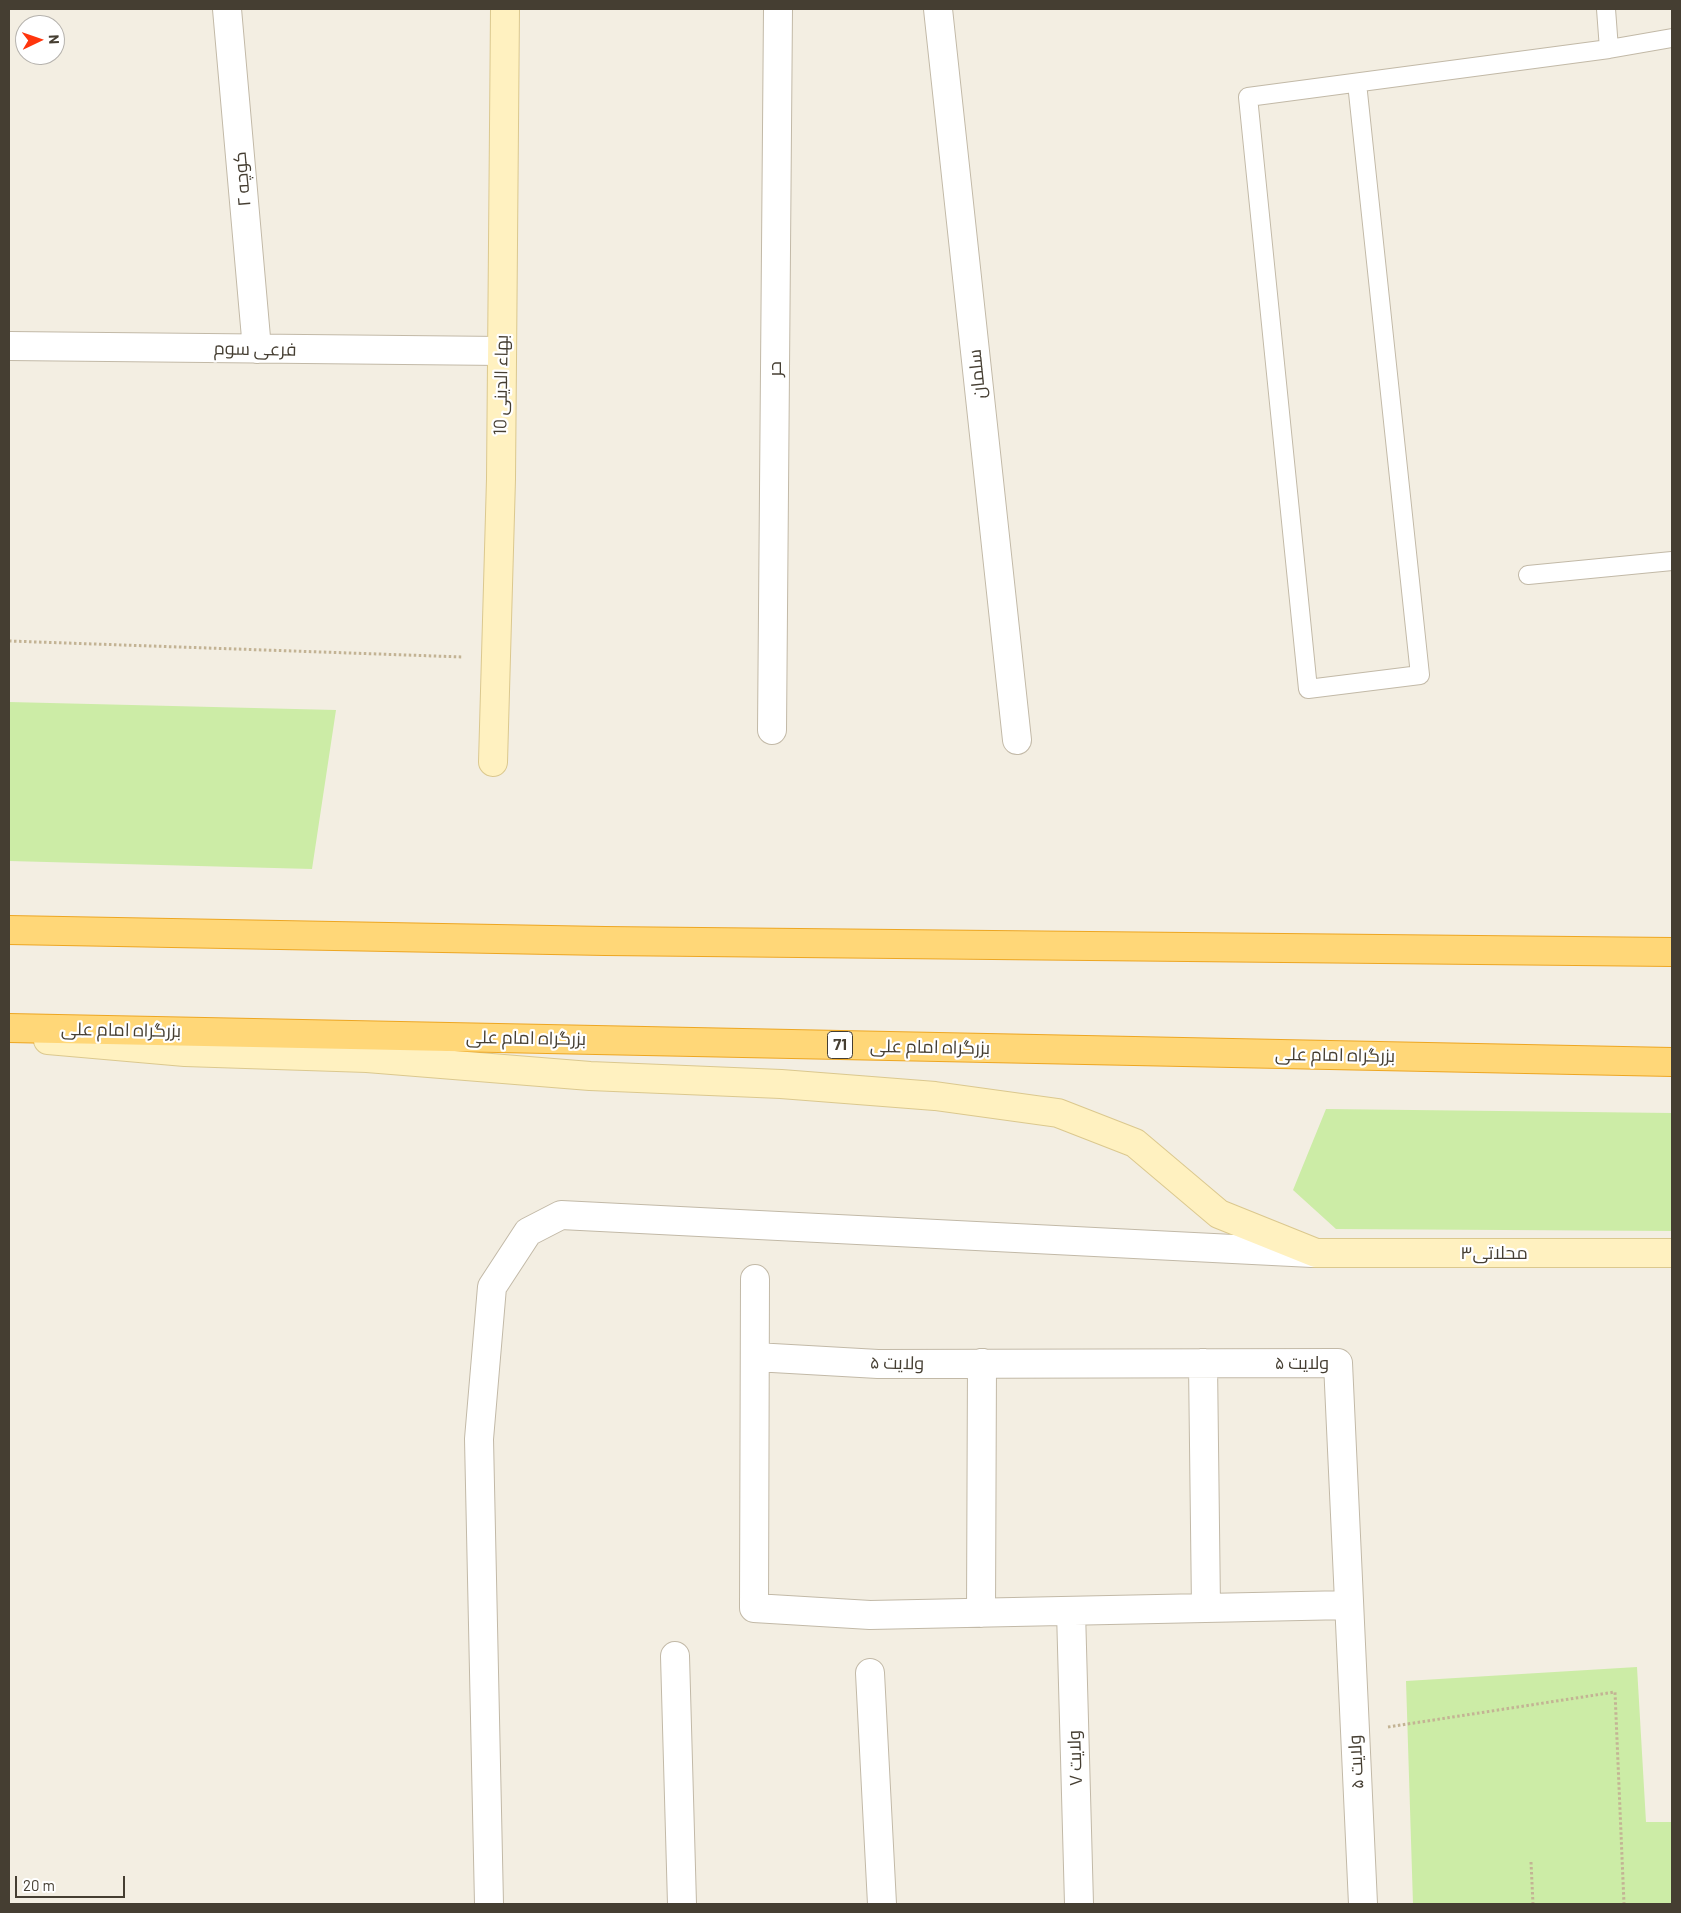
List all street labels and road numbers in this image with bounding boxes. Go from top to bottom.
street label: کوچه ۲ [229,151,255,207]
street label: بهاء الدینی 10 [489,334,513,436]
street label: فرعی سوم [213,337,297,361]
street label: سلمان [964,348,990,400]
street label: حر [764,361,786,377]
street label: بزرگراه امام علی [61,1018,181,1042]
street label: بزرگراه امام علی [466,1026,586,1050]
road number: 71 [828,1032,852,1058]
street label: بزرگراه امام علی [870,1035,990,1059]
street label: بزرگراه امام علی [1275,1043,1395,1067]
street label: محلاتی۳ [1460,1242,1528,1264]
street label: ولایت ۵ [870,1352,924,1374]
street label: ولایت ۵ [1275,1352,1329,1374]
street label: ولایت ۷ [1063,1730,1087,1786]
street label: ولایت ۵ [1344,1734,1368,1790]

